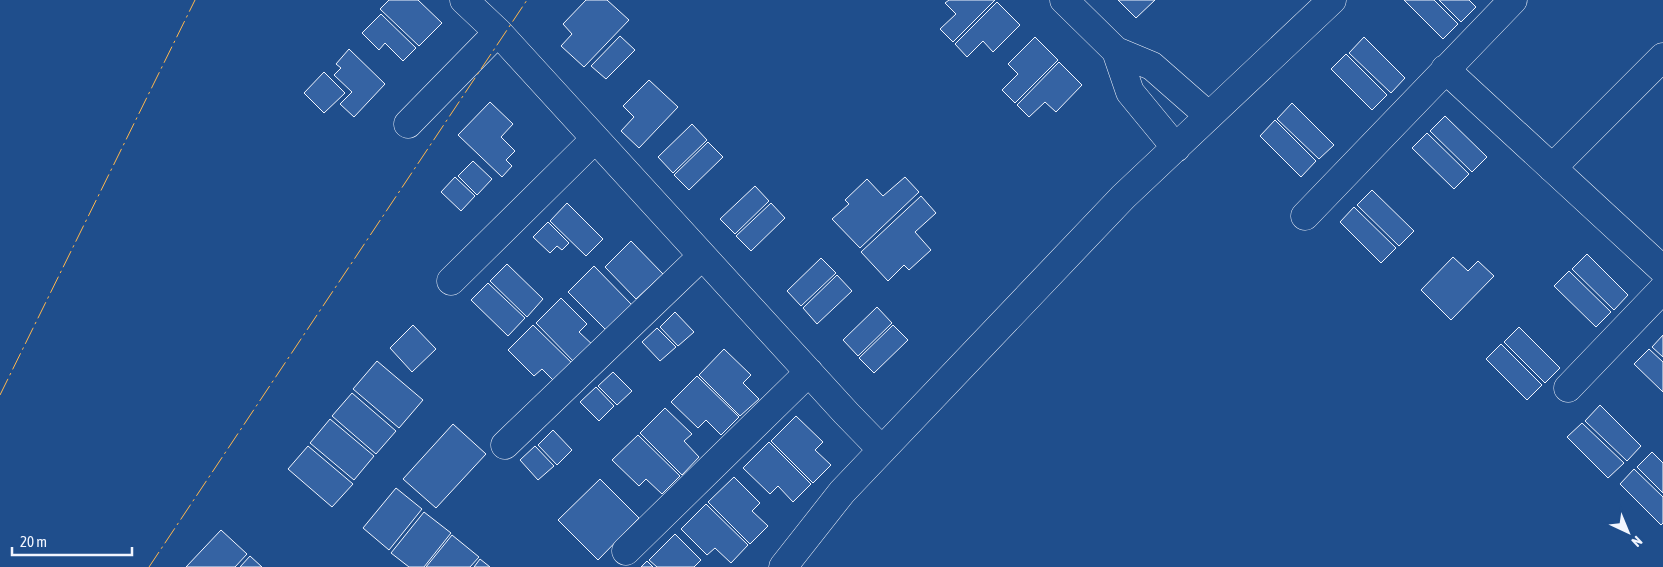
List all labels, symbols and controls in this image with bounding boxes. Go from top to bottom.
north arrow [1603,507,1653,557]
scale bar [12,524,132,556]
text: 20 m [20,533,47,550]
text: N [1629,533,1646,550]

